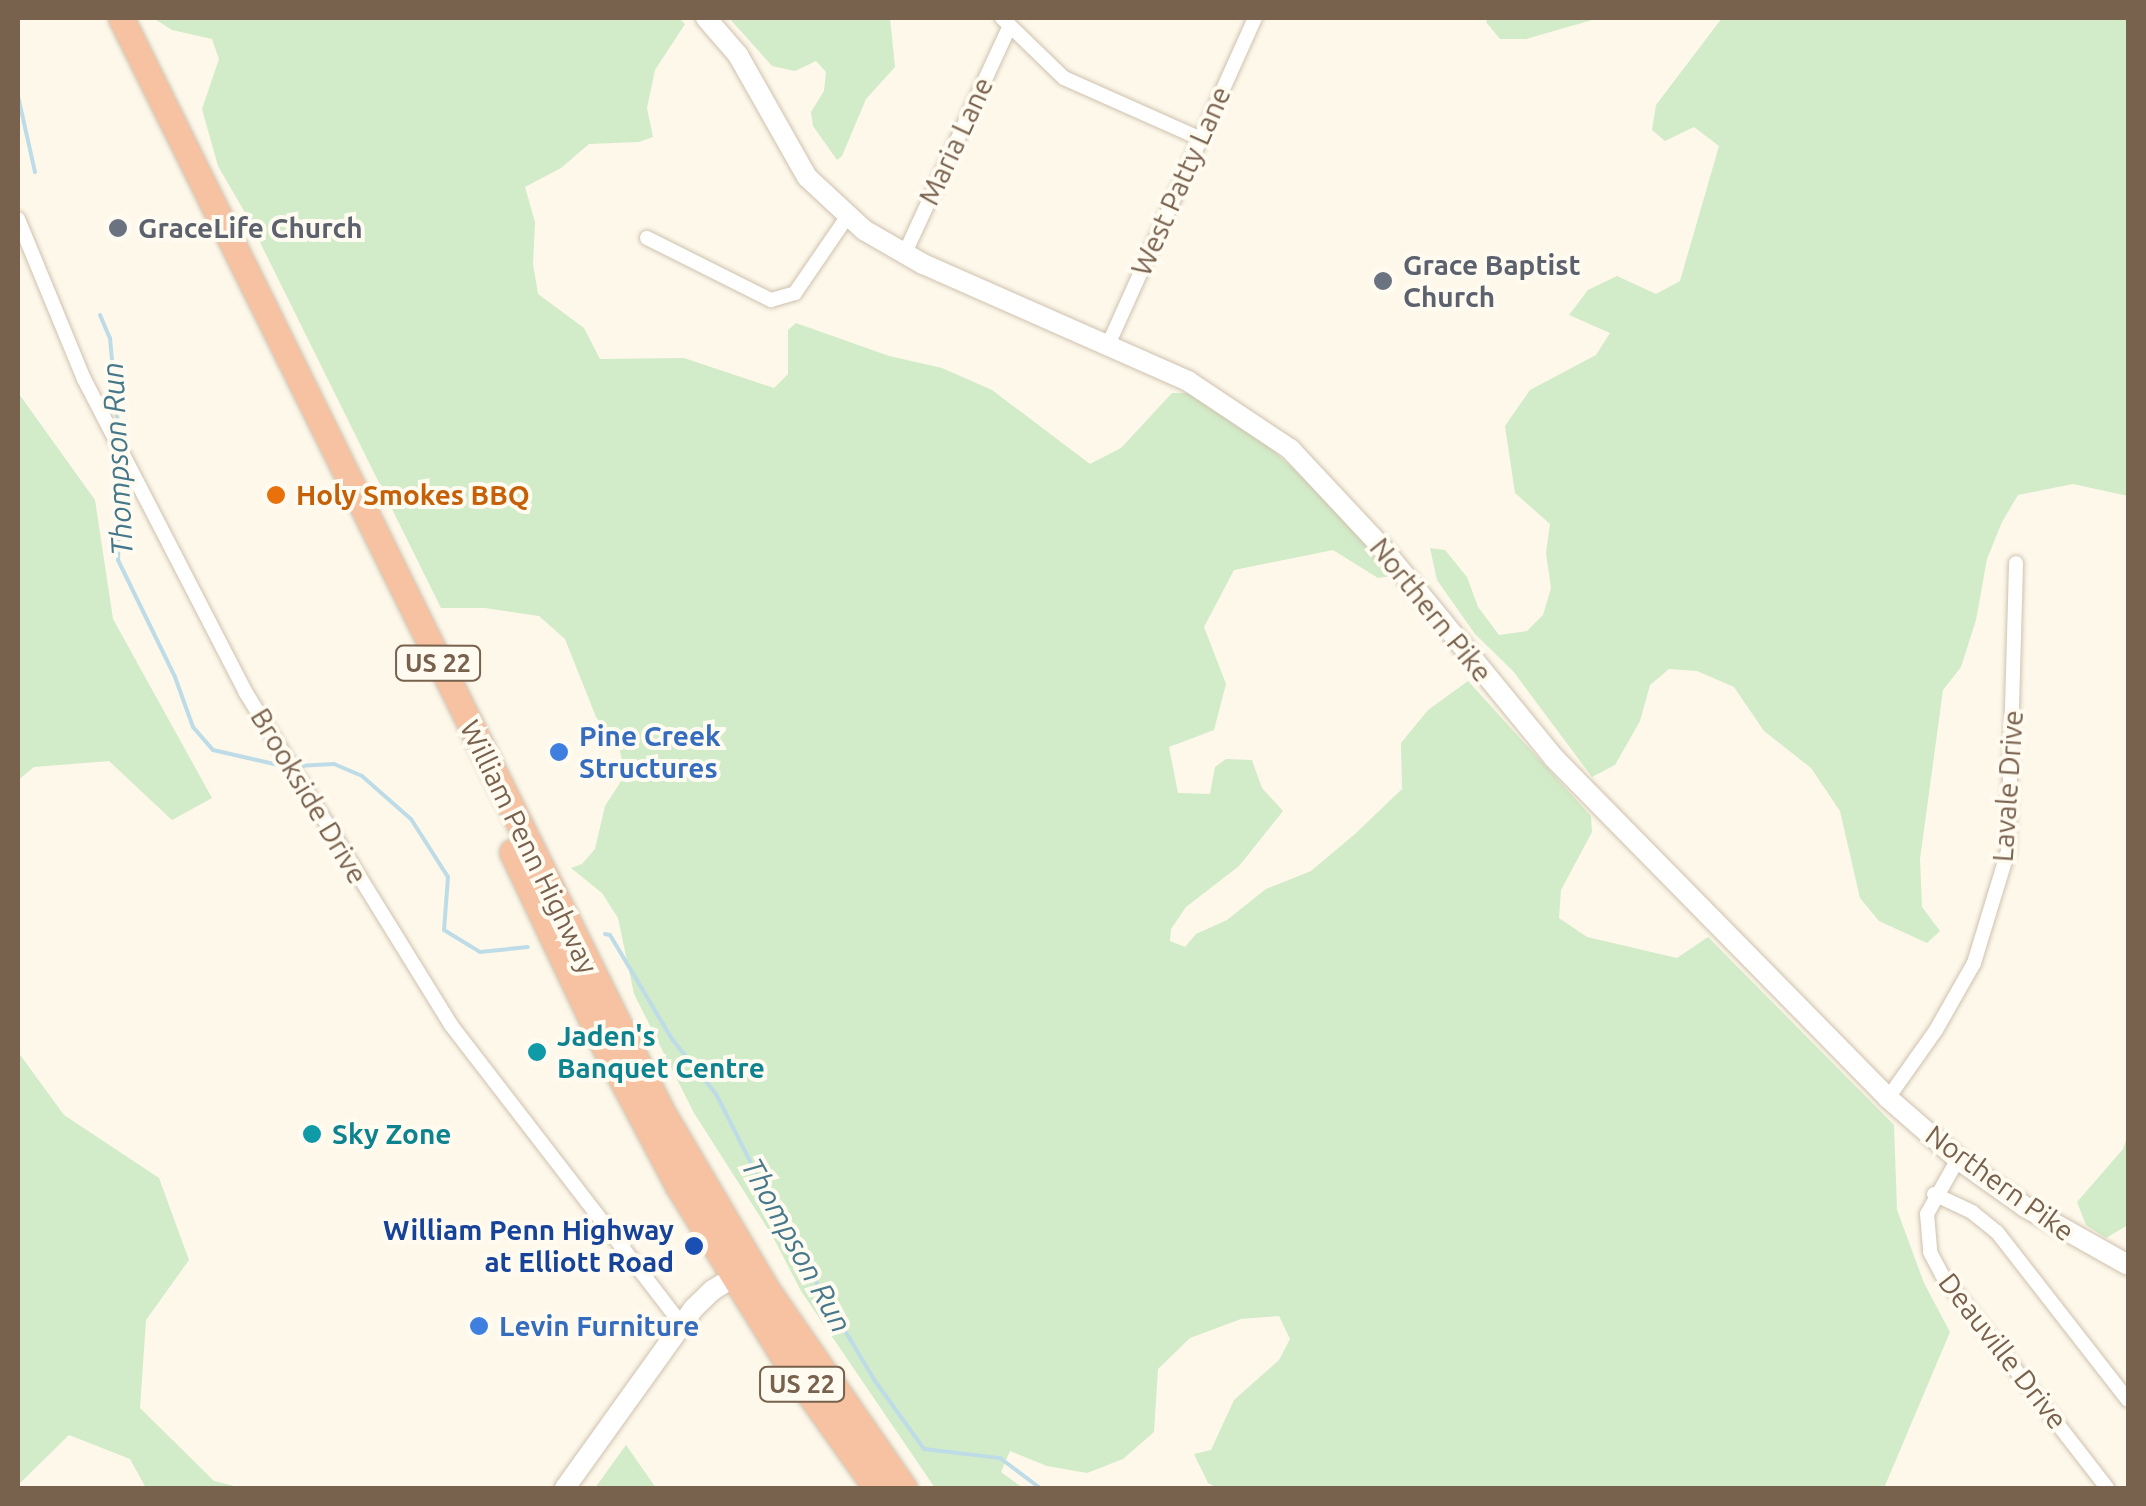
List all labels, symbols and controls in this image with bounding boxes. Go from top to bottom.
street label: Maria Lane [912,72,1000,210]
street label: West Patty Lane [1124,81,1238,281]
place label: GraceLife Church [138,211,363,245]
marker: GraceLife Church [107,217,129,239]
place label: Grace Baptist Church [1403,248,1581,314]
marker: Grace Baptist Church [1372,270,1394,292]
water label: Thompson Run [94,361,140,557]
place label: Holy Smokes BBQ [296,478,530,512]
marker: Holy Smokes BBQ [265,484,287,506]
street label: Northern Pike [1363,531,1499,689]
road number: US 22 [393,643,483,683]
street label: Brookside Drive [243,702,375,890]
street label: Lavale Drive [1986,709,2030,863]
street label: William Penn Highway [453,715,605,979]
place label: Pine Creek Structures [579,719,721,785]
marker: Pine Creek Structures [548,741,570,763]
place label: Jaden's Banquet Centre [557,1019,765,1085]
marker: Jaden's Banquet Centre [526,1041,548,1063]
place label: Sky Zone [332,1117,451,1151]
street label: Northern Pike [1919,1118,2081,1248]
marker: Sky Zone [301,1123,323,1145]
water label: Thompson Run [734,1151,860,1339]
place label: William Penn Highway at Elliott Road [383,1213,674,1279]
marker: William Penn Highway at Elliott Road [683,1235,705,1257]
street label: Deauville Drive [1932,1266,2074,1436]
place label: Levin Furniture [499,1309,699,1343]
marker: Levin Furniture [468,1315,490,1337]
road number: US 22 [757,1364,847,1404]

